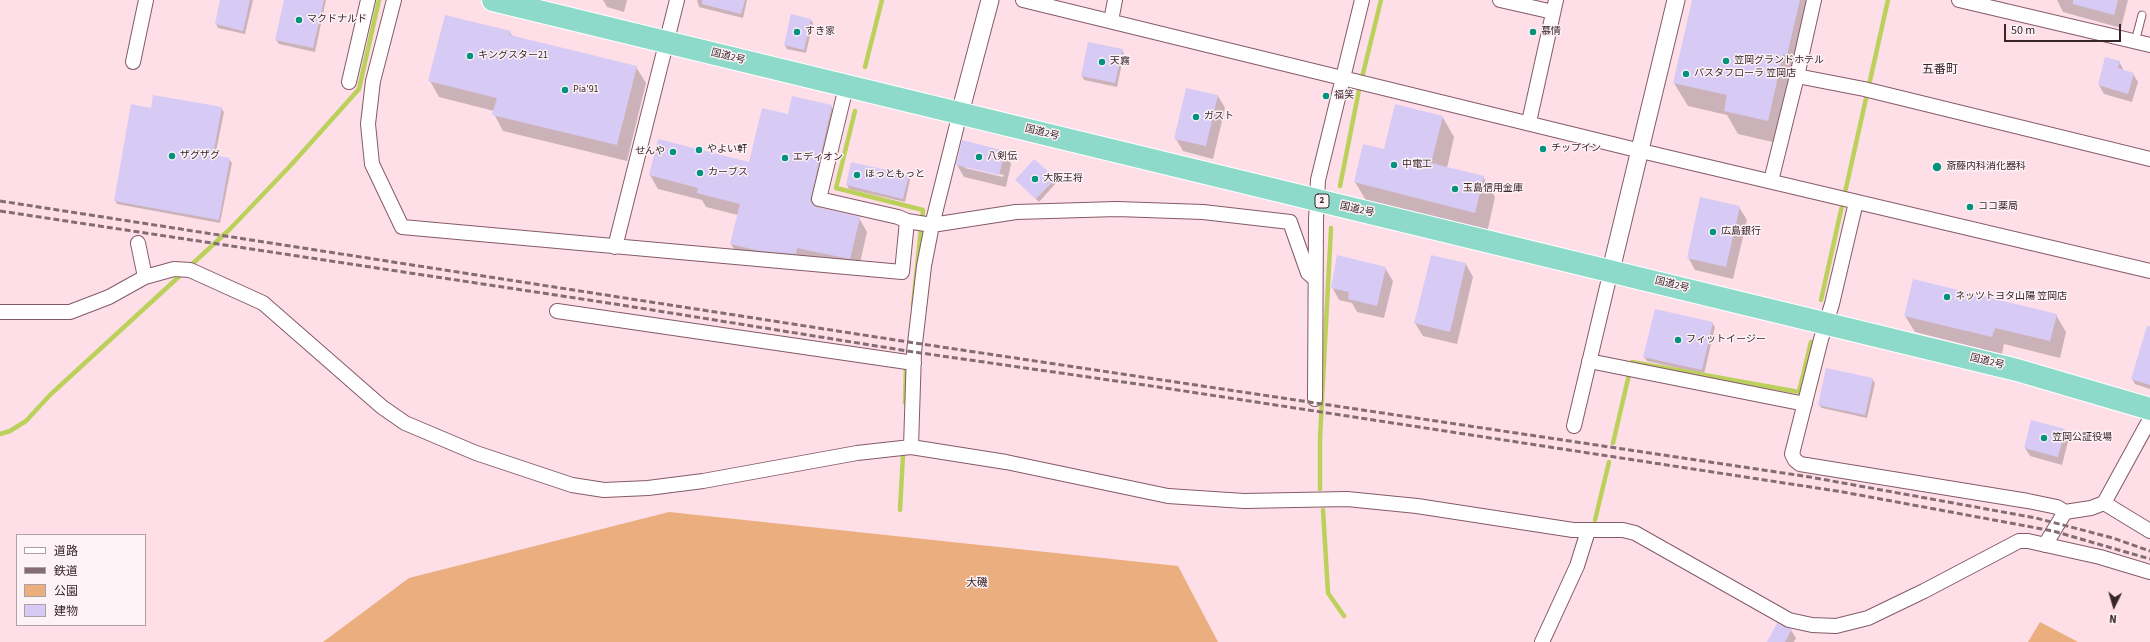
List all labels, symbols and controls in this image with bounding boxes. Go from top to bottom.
place label: マクドナルド [307,14,367,26]
marker: マクドナルド [294,15,304,25]
scale bar [2006,16,2123,42]
text: 50 m [2011,22,2035,39]
place label: すき家 [805,26,835,38]
place label: 慕情 [1541,26,1561,38]
marker: すき家 [792,27,802,37]
marker: 慕情 [1528,27,1538,37]
street label: 国道2号 [710,47,746,67]
place label: キングスター21 [478,50,548,62]
marker: キングスター21 [465,51,475,61]
place label: 笠岡グランドホテル [1734,55,1824,67]
place label: 天霧 [1110,56,1130,68]
marker: 笠岡グランドホテル [1721,56,1731,66]
marker: 天霧 [1097,57,1107,67]
district label: 五番町 [1922,63,1958,77]
place label: パスタフローラ 笠岡店 [1694,68,1796,80]
marker: パスタフローラ 笠岡店 [1681,69,1691,79]
place label: Pia'91 [573,84,599,96]
marker: Pia'91 [560,85,570,95]
place label: 福笑 [1334,90,1354,102]
marker: 福笑 [1321,91,1331,101]
place label: ガスト [1204,111,1234,123]
marker: ガスト [1191,112,1201,122]
street label: 国道2号 [1024,123,1060,143]
place label: チップイン [1551,143,1601,155]
place label: やよい軒 [707,144,747,156]
marker: チップイン [1538,144,1548,154]
marker: やよい軒 [694,145,704,155]
place label: せんや [635,146,665,158]
marker: せんや [668,147,678,157]
place label: ザグザグ [180,150,220,162]
marker: ザグザグ [167,151,177,161]
place label: 八剣伝 [987,151,1017,163]
place label: エディオン [793,152,843,164]
marker: 八剣伝 [974,152,984,162]
marker: エディオン [780,153,790,163]
place label: 中電工 [1402,159,1432,171]
marker: 中電工 [1389,160,1399,170]
marker: 斎藤内科消化器科 [1931,161,1943,173]
place label: 斎藤内科消化器科 [1946,161,2026,173]
place label: カーブス [708,167,748,179]
marker: カーブス [695,168,705,178]
place label: ほっともっと [865,169,925,181]
marker: ほっともっと [852,170,862,180]
place label: 大阪王将 [1043,173,1083,185]
marker: 大阪王将 [1030,174,1040,184]
place label: 玉島信用金庫 [1463,183,1523,195]
marker: 玉島信用金庫 [1450,184,1460,194]
road number: 2 [1315,194,1329,208]
street label: 国道2号 [1339,200,1375,220]
place label: ココ薬局 [1978,201,2018,213]
marker: ココ薬局 [1965,202,1975,212]
place label: 広島銀行 [1721,226,1761,238]
marker: 広島銀行 [1708,227,1718,237]
street label: 国道2号 [1654,275,1690,295]
place label: ネッツトヨタ山陽 笠岡店 [1955,291,2067,303]
marker: ネッツトヨタ山陽 笠岡店 [1942,292,1952,302]
place label: フィットイージー [1686,334,1766,346]
marker: フィットイージー [1673,335,1683,345]
street label: 国道2号 [1969,352,2005,372]
place label: 笠岡公証役場 [2052,432,2112,444]
marker: 笠岡公証役場 [2039,433,2049,443]
legend [16,534,146,626]
text: 道路 [54,543,78,560]
text: 鉄道 [54,563,78,580]
district label: 大磯 [966,577,988,591]
text: 公園 [54,583,78,600]
north arrow [2094,586,2134,626]
text: 建物 [54,603,78,620]
text: N [2109,611,2117,626]

